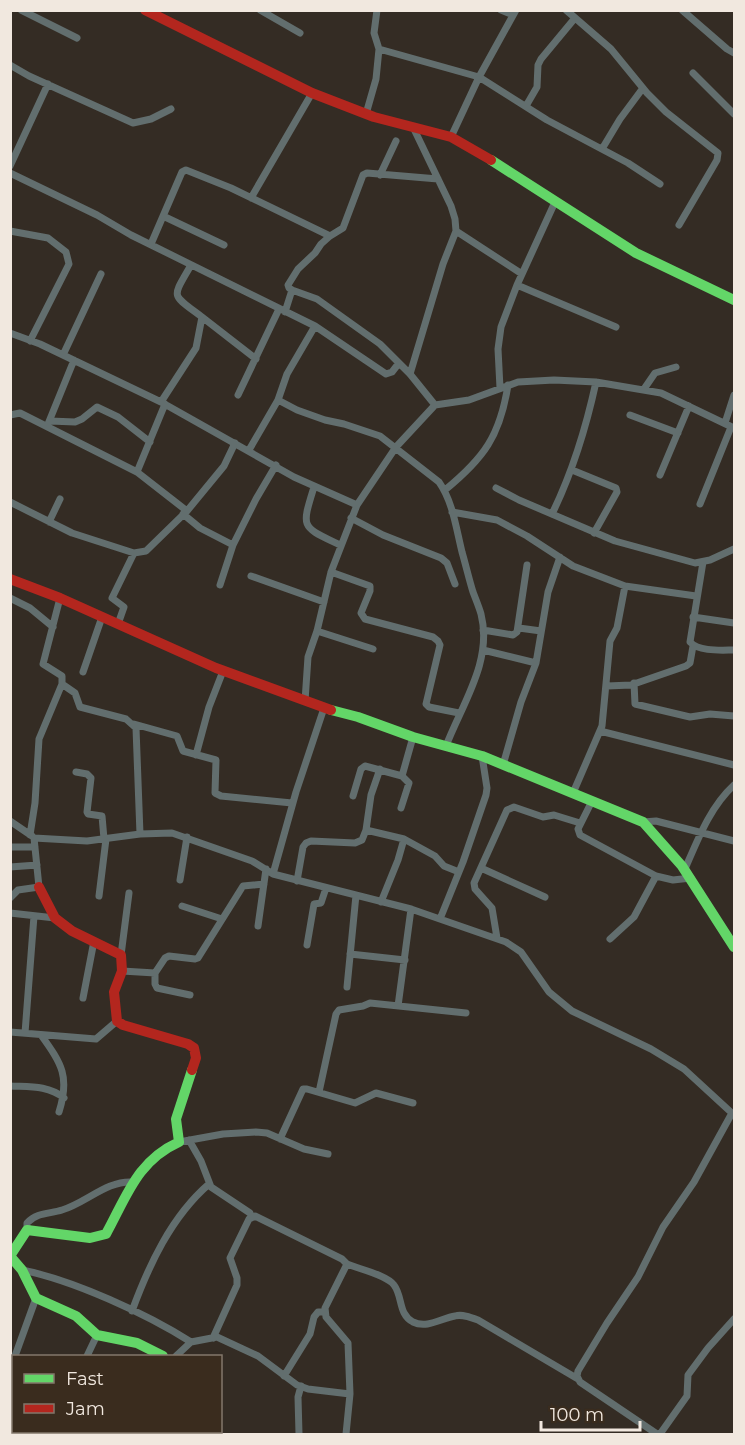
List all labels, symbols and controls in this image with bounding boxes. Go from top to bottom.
legend [12,1355,222,1433]
text: Fast [66,1368,104,1390]
scale bar [541,1394,640,1432]
text: Jam [65,1398,105,1420]
text: 100 m [550,1404,604,1426]

